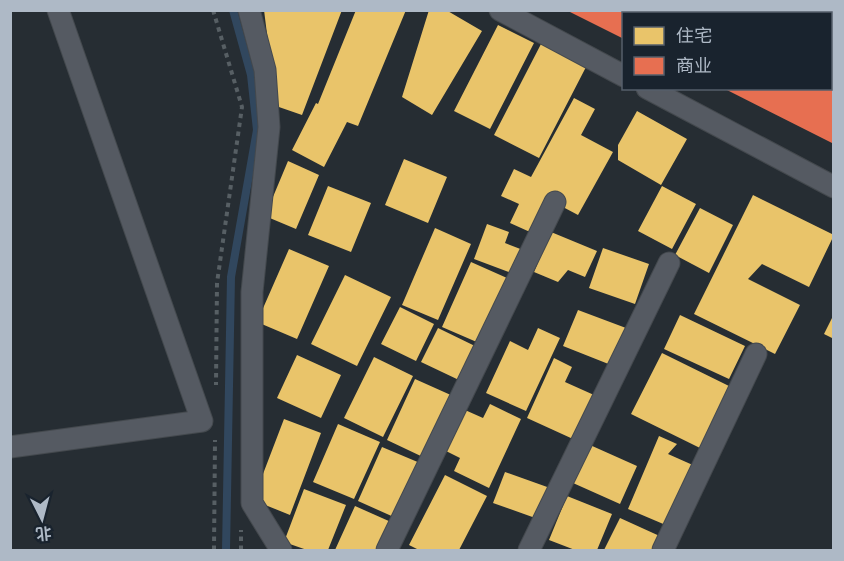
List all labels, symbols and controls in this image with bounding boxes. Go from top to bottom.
legend [622,12,832,90]
text: 住宅 [676,24,712,46]
text: 商业 [676,54,712,76]
north arrow [12,489,72,549]
text: 北 [35,524,53,545]

